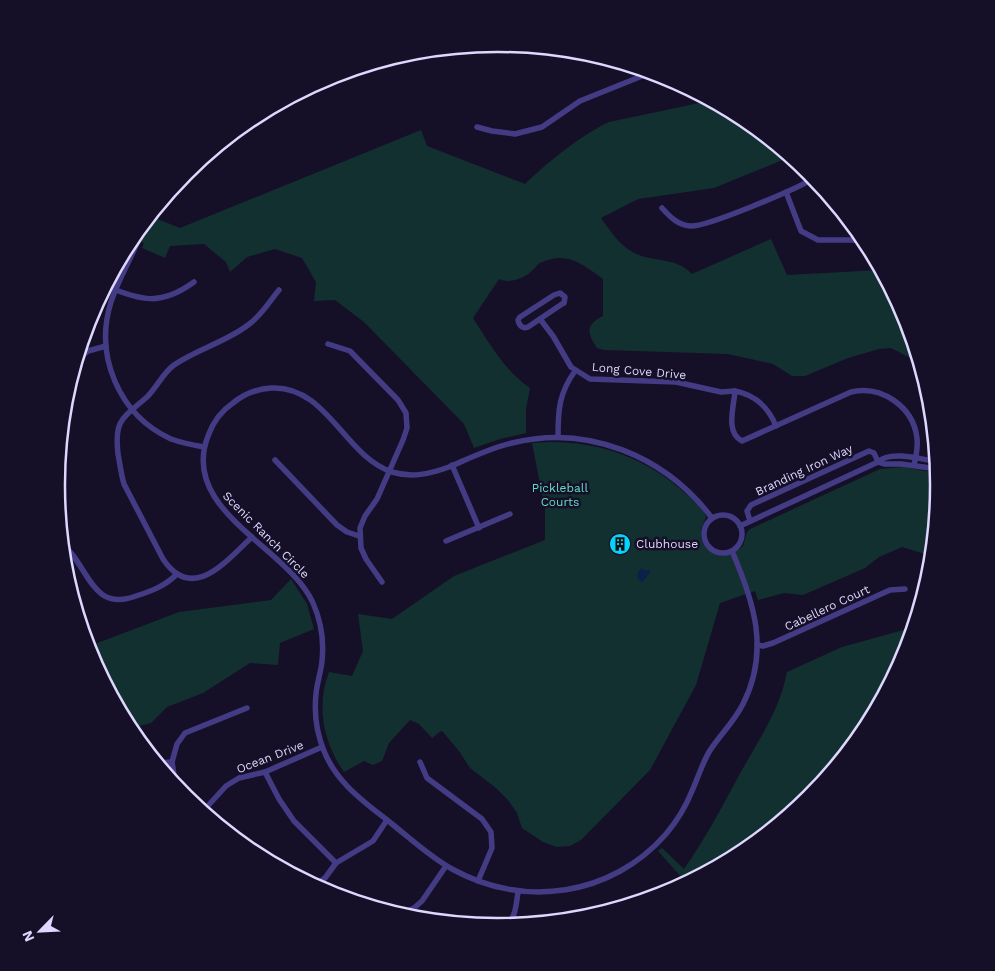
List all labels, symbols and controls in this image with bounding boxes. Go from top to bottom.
street label: Long Cove Drive [591,360,687,382]
street label: Branding Iron Way [753,441,856,499]
park label: Pickleball Courts [532,481,588,509]
street label: Scenic Ranch Circle [220,489,312,581]
building icon: Clubhouse [608,532,632,556]
place label: Clubhouse [636,537,698,551]
street label: Cabellero Court [782,582,872,634]
street label: Ocean Drive [234,738,306,776]
north arrow [15,906,65,956]
text: N [19,928,38,944]

